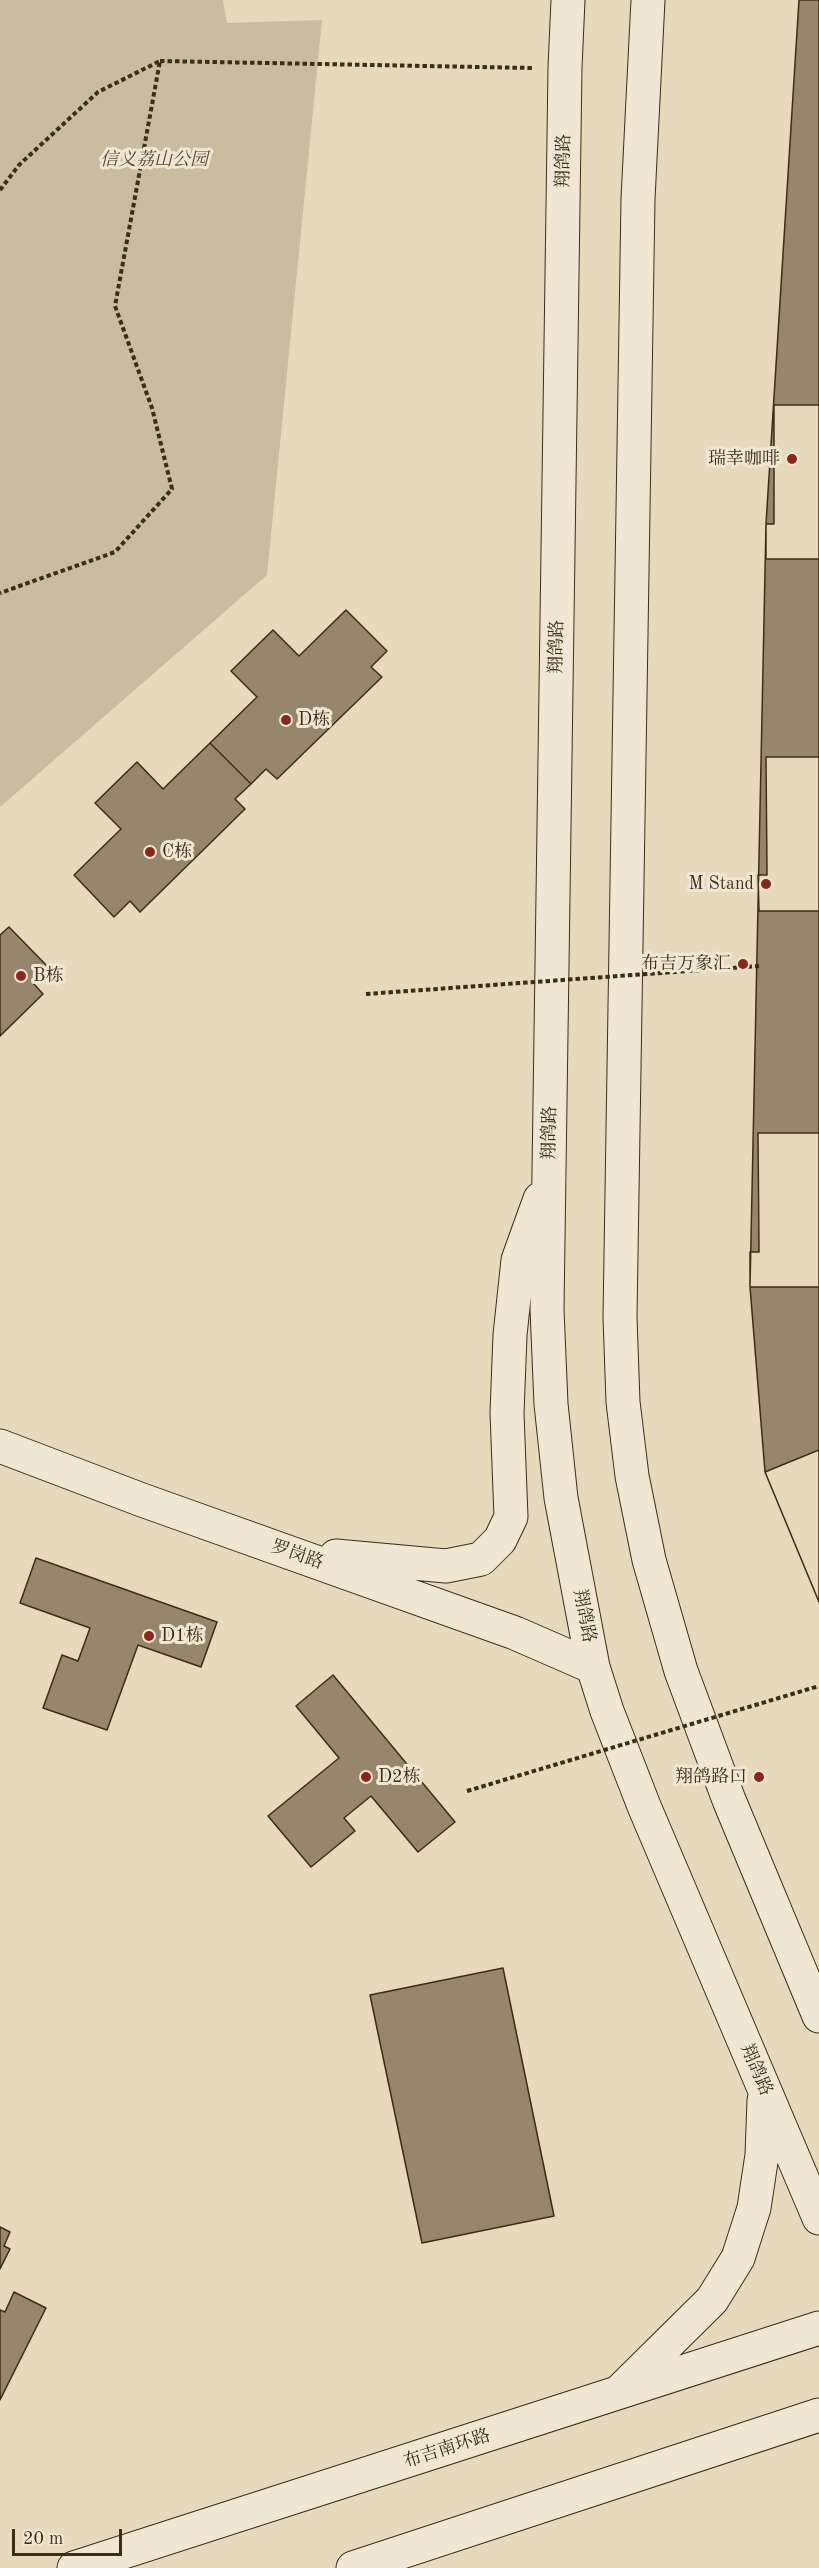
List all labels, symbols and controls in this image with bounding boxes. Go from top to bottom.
street label: 翔鸽路 [553,134,575,188]
park label: 信义荔山公园 [100,149,208,171]
place label: 瑞幸咖啡 [708,448,780,470]
marker: 瑞幸咖啡 [785,452,799,466]
street label: 翔鸽路 [546,620,568,674]
place label: D栋 [298,709,330,731]
marker: D栋 [279,713,293,727]
place label: C栋 [162,841,192,863]
marker: C栋 [143,845,157,859]
place label: M Stand [688,873,754,895]
marker: M Stand [759,877,773,891]
place label: 布吉万象汇 [641,953,731,975]
marker: 布吉万象汇 [736,957,750,971]
place label: B栋 [33,965,63,987]
marker: B栋 [14,969,28,983]
street label: 翔鸽路 [539,1106,561,1160]
street label: 罗岗路 [268,1536,326,1574]
street label: 翔鸽路 [568,1587,600,1645]
place label: D1栋 [161,1625,203,1647]
marker: D1栋 [142,1629,156,1643]
place label: D2栋 [378,1766,420,1788]
place label: 翔鸽路口 [675,1766,747,1788]
marker: D2栋 [359,1770,373,1784]
marker: 翔鸽路口 [752,1770,766,1784]
street label: 翔鸽路 [736,2041,776,2099]
street label: 布吉南环路 [401,2425,493,2473]
scale bar [15,2517,124,2555]
text: 20 m [23,2530,63,2548]

